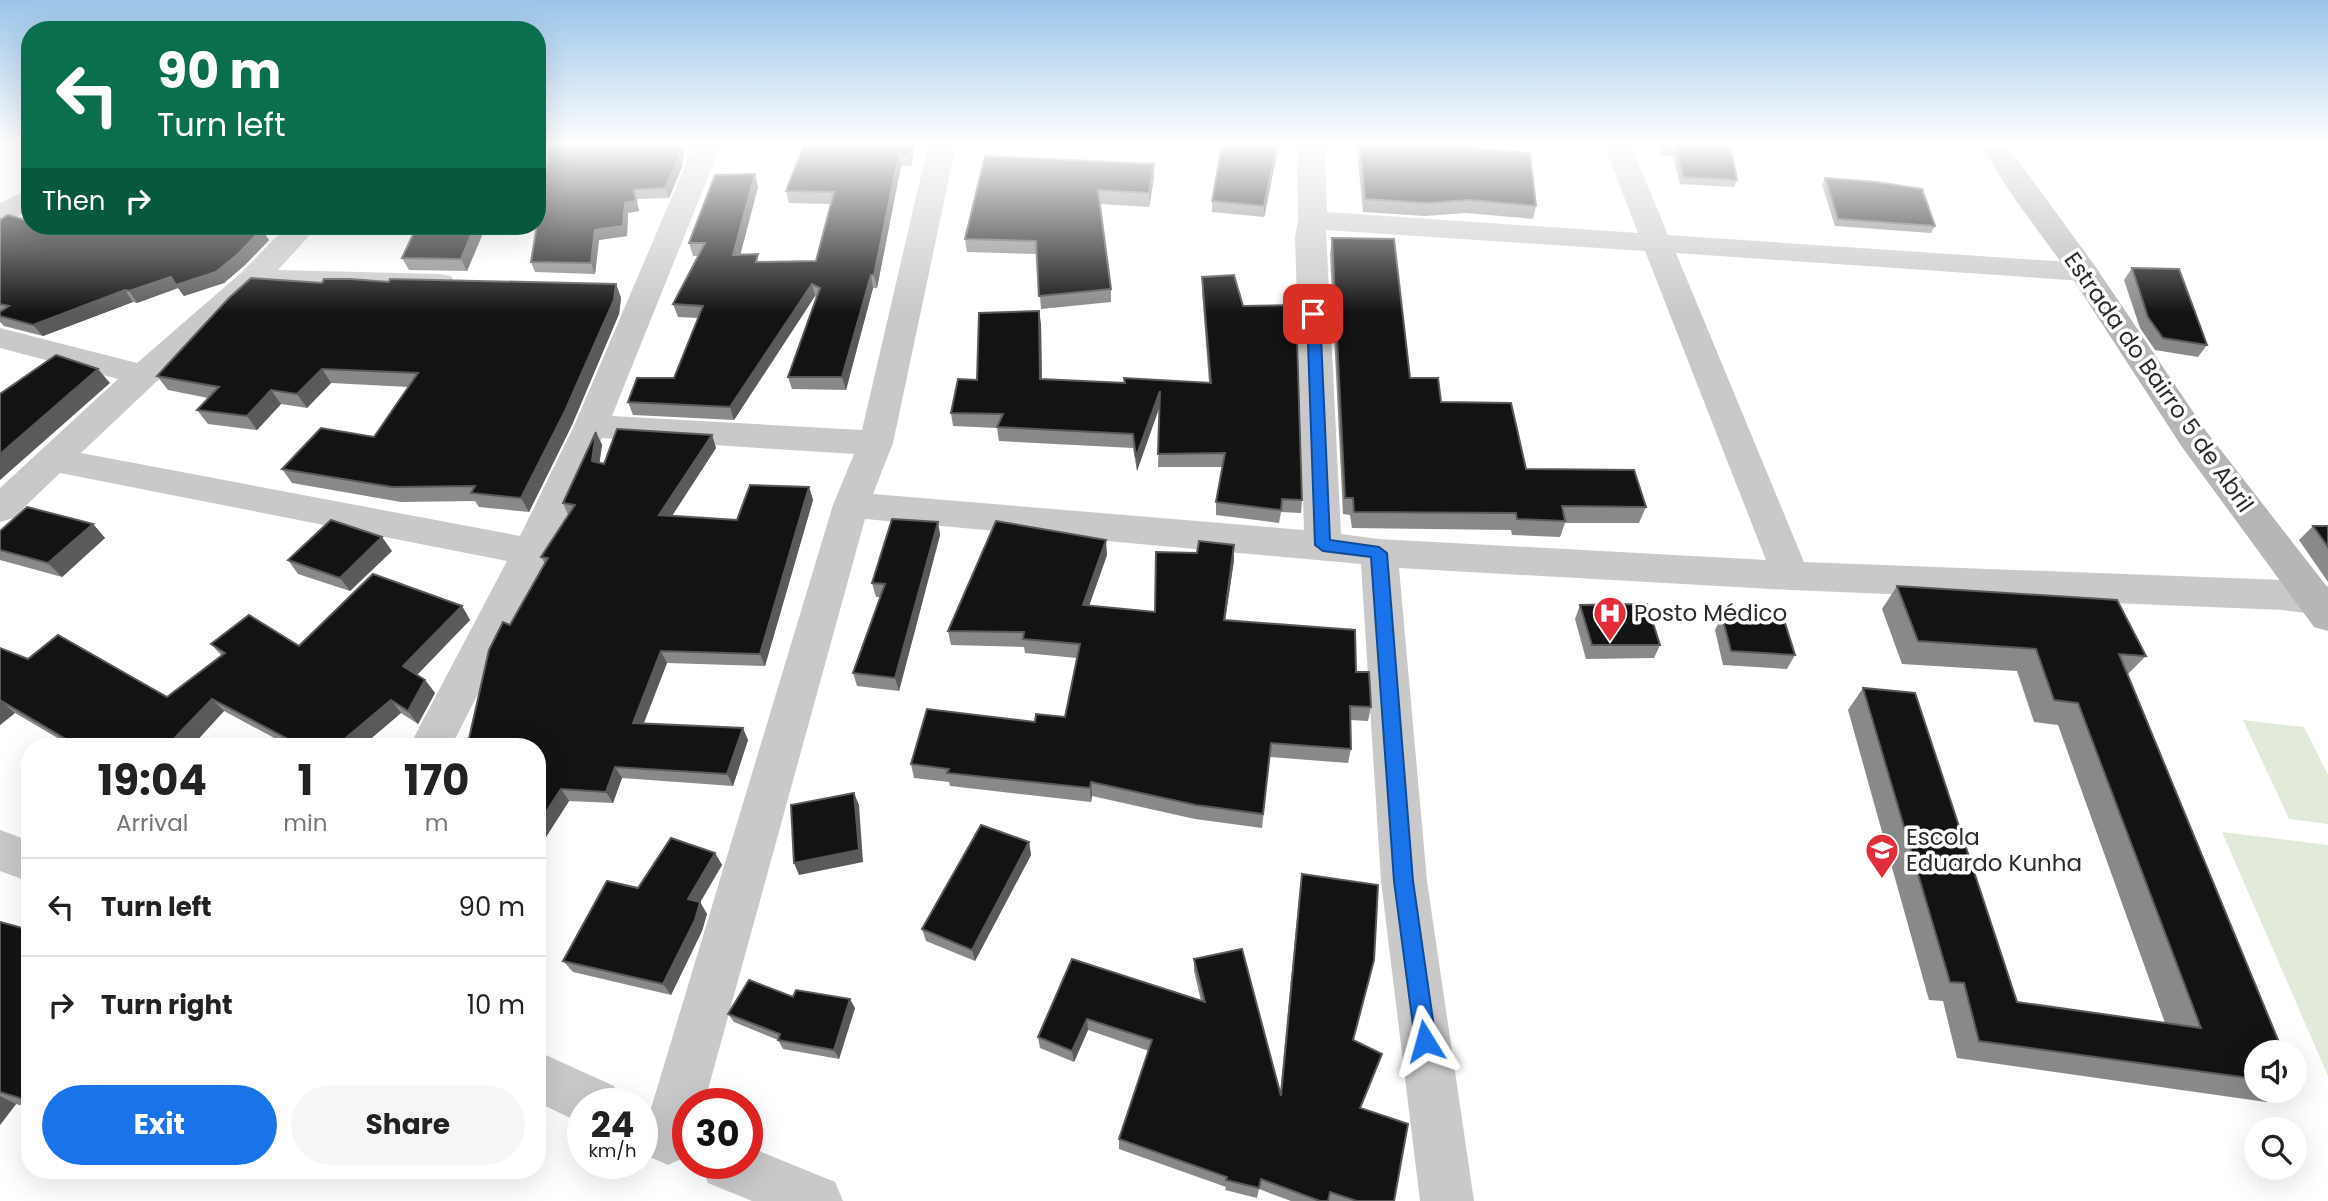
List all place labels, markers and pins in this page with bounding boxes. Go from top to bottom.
pin [1283,284,1343,344]
hospital icon: Posto Médico [1591,594,1629,643]
place label: Posto Médico [1634,597,1787,629]
place label: Escola Eduardo Kunha [1906,821,2082,879]
school or university icon: Escola Eduardo Kunha [1863,831,1901,880]

